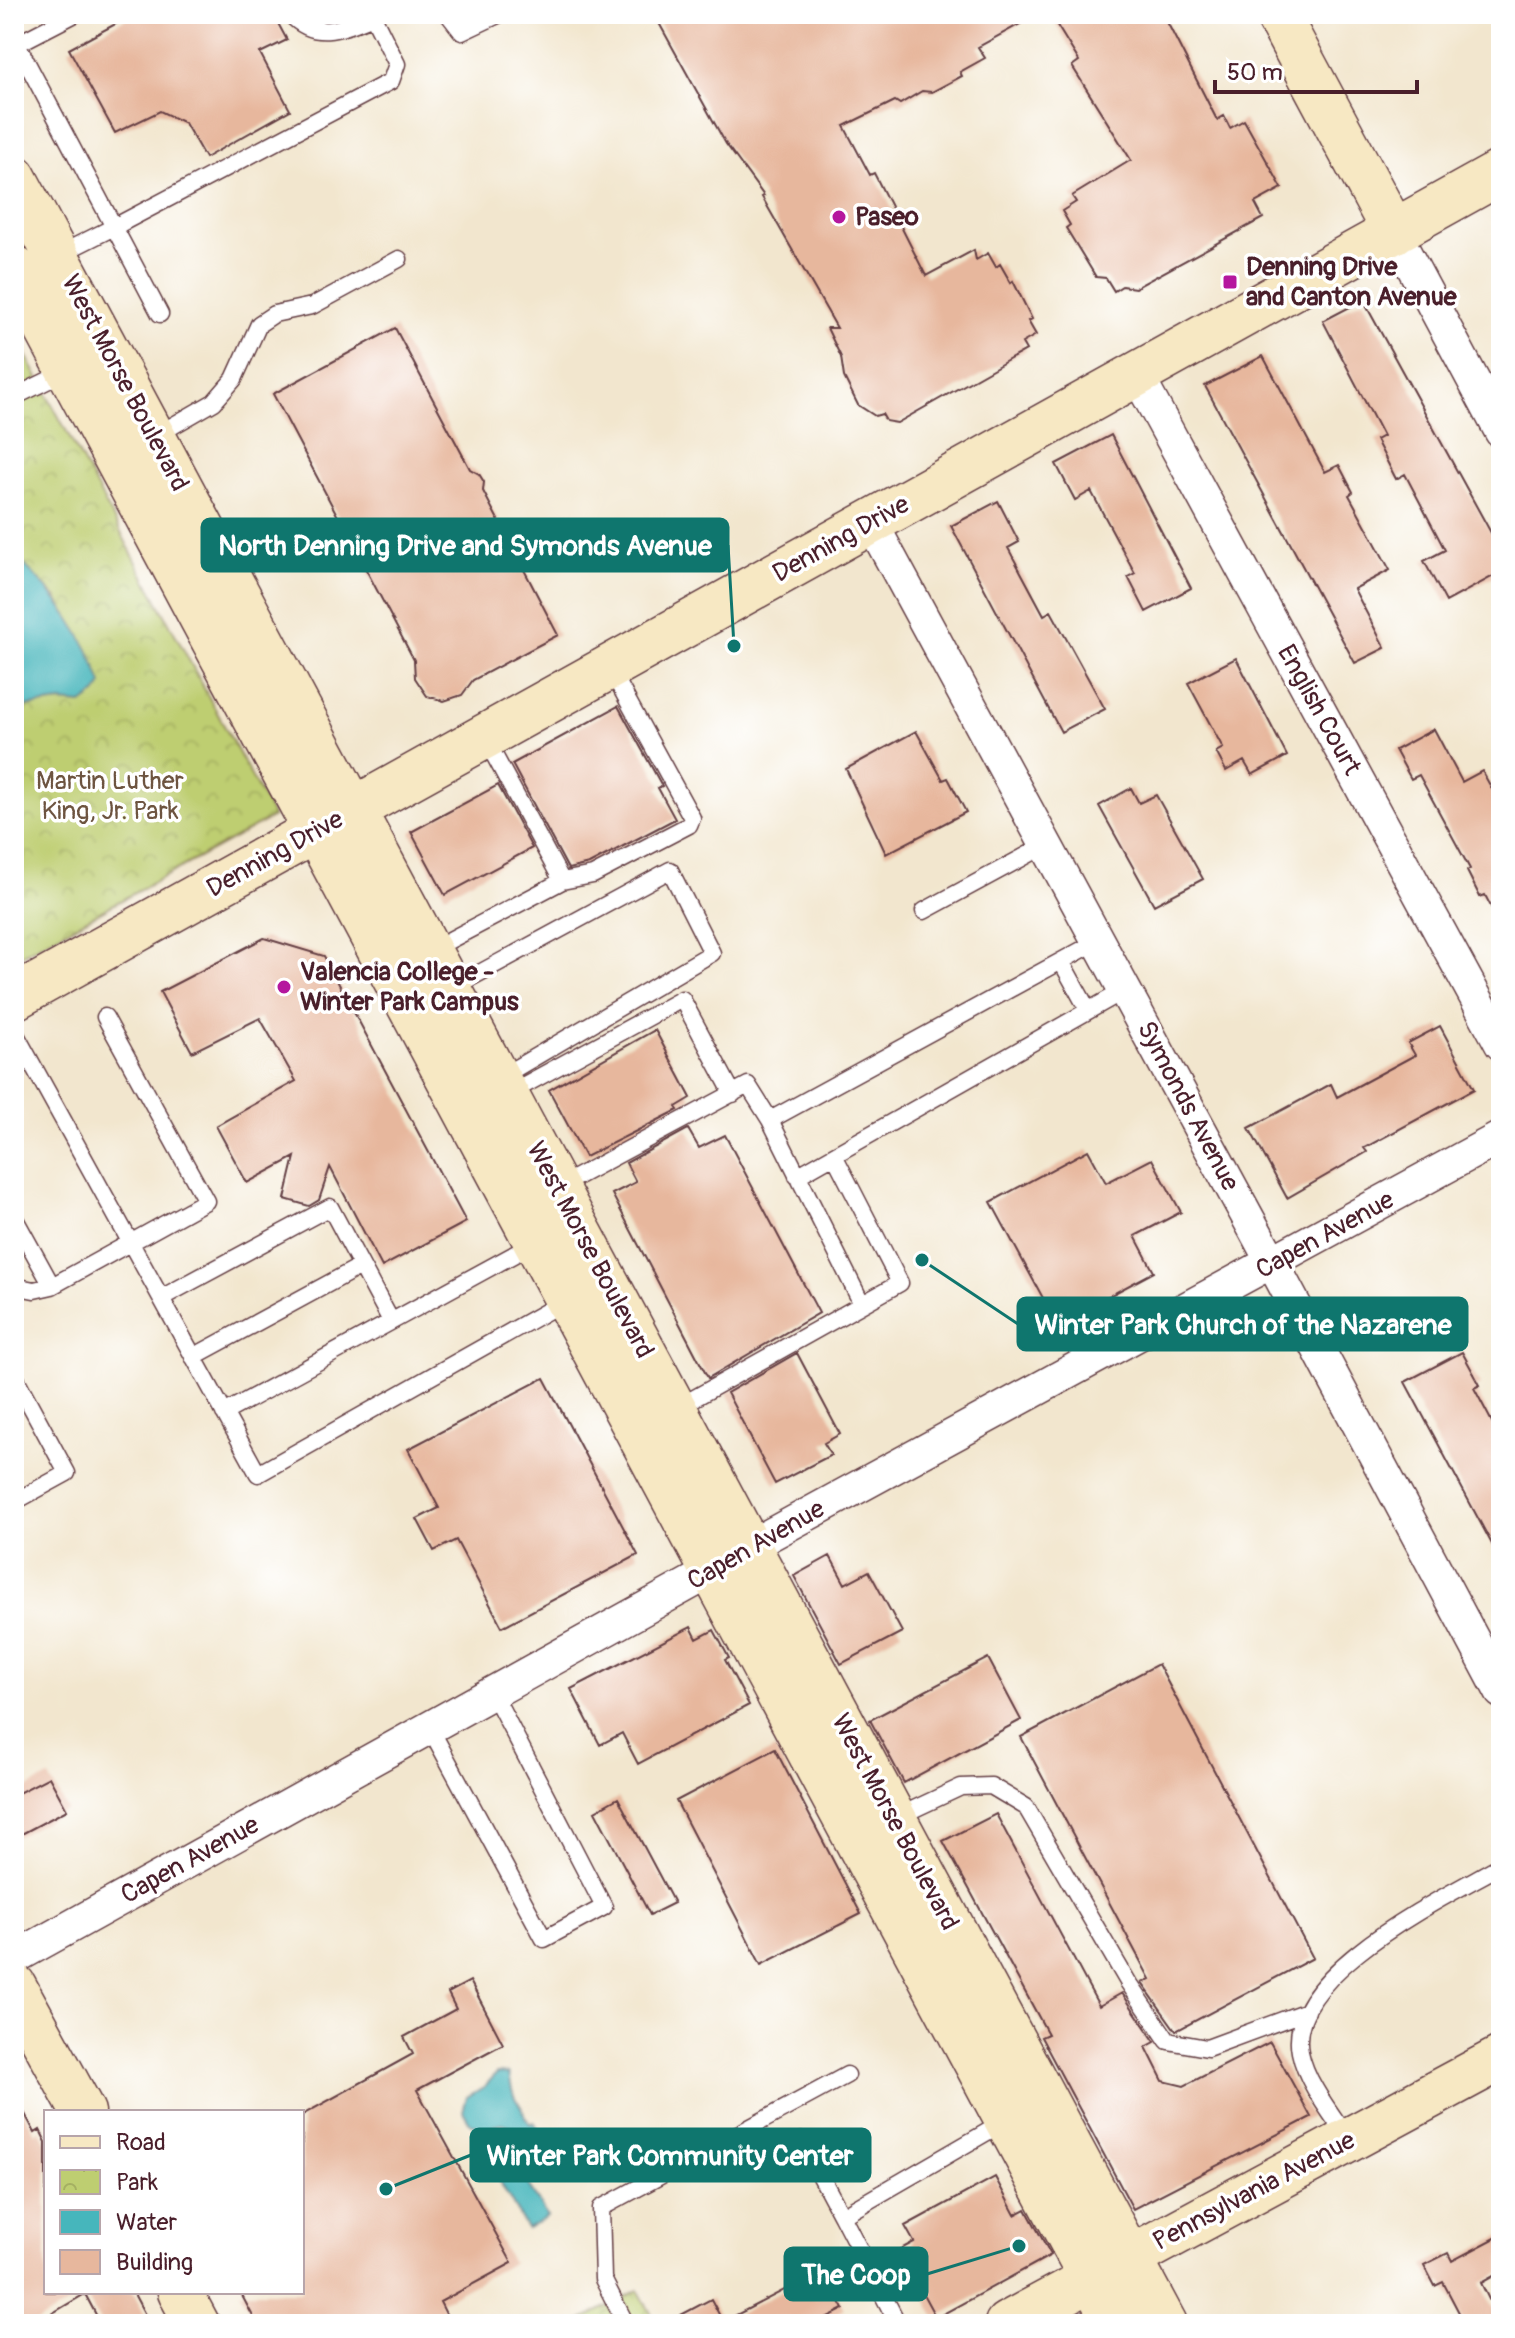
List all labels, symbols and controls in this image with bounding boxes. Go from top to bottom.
scale bar [1215,44,1417,94]
text: 50 m [1227,58,1283,87]
place label: Paseo [855,201,919,233]
marker: Paseo [830,208,848,226]
place label: Denning Drive and Canton Avenue [1246,251,1458,313]
street label: West Morse Boulevard [54,269,196,497]
marker: Denning Drive and Canton Avenue [1221,273,1239,291]
street label: Denning Drive [767,488,915,590]
callout: North Denning Drive and Symonds Avenue [202,519,728,571]
text: North Denning Drive and Symonds Avenue [218,529,713,564]
street label: English Court [1270,639,1368,781]
park label: Martin Luther King, Jr. Park [36,765,185,827]
street label: Denning Drive [201,803,349,905]
place label: Valencia College - Winter Park Campus [300,956,519,1018]
marker: Valencia College - Winter Park Campus [275,978,293,996]
street label: Symonds Avenue [1130,1016,1246,1197]
street label: West Morse Boulevard [519,1136,661,1364]
street label: Capen Avenue [1250,1184,1400,1286]
callout: Winter Park Church of the Nazarene [1018,1298,1467,1350]
text: Winter Park Church of the Nazarene [1034,1308,1453,1343]
street label: Capen Avenue [682,1493,830,1597]
street label: West Morse Boulevard [824,1708,966,1936]
street label: Capen Avenue [115,1809,265,1911]
legend [44,2110,304,2294]
street label: Pennsylvania Avenue [1147,2124,1361,2258]
text: Road [116,2128,166,2157]
callout: Winter Park Community Center [471,2129,870,2181]
text: Winter Park Community Center [486,2139,855,2174]
text: Park [116,2168,158,2197]
text: Water [116,2208,177,2237]
text: Building [116,2248,193,2277]
callout: The Coop [785,2248,927,2300]
text: The Coop [800,2258,911,2293]

